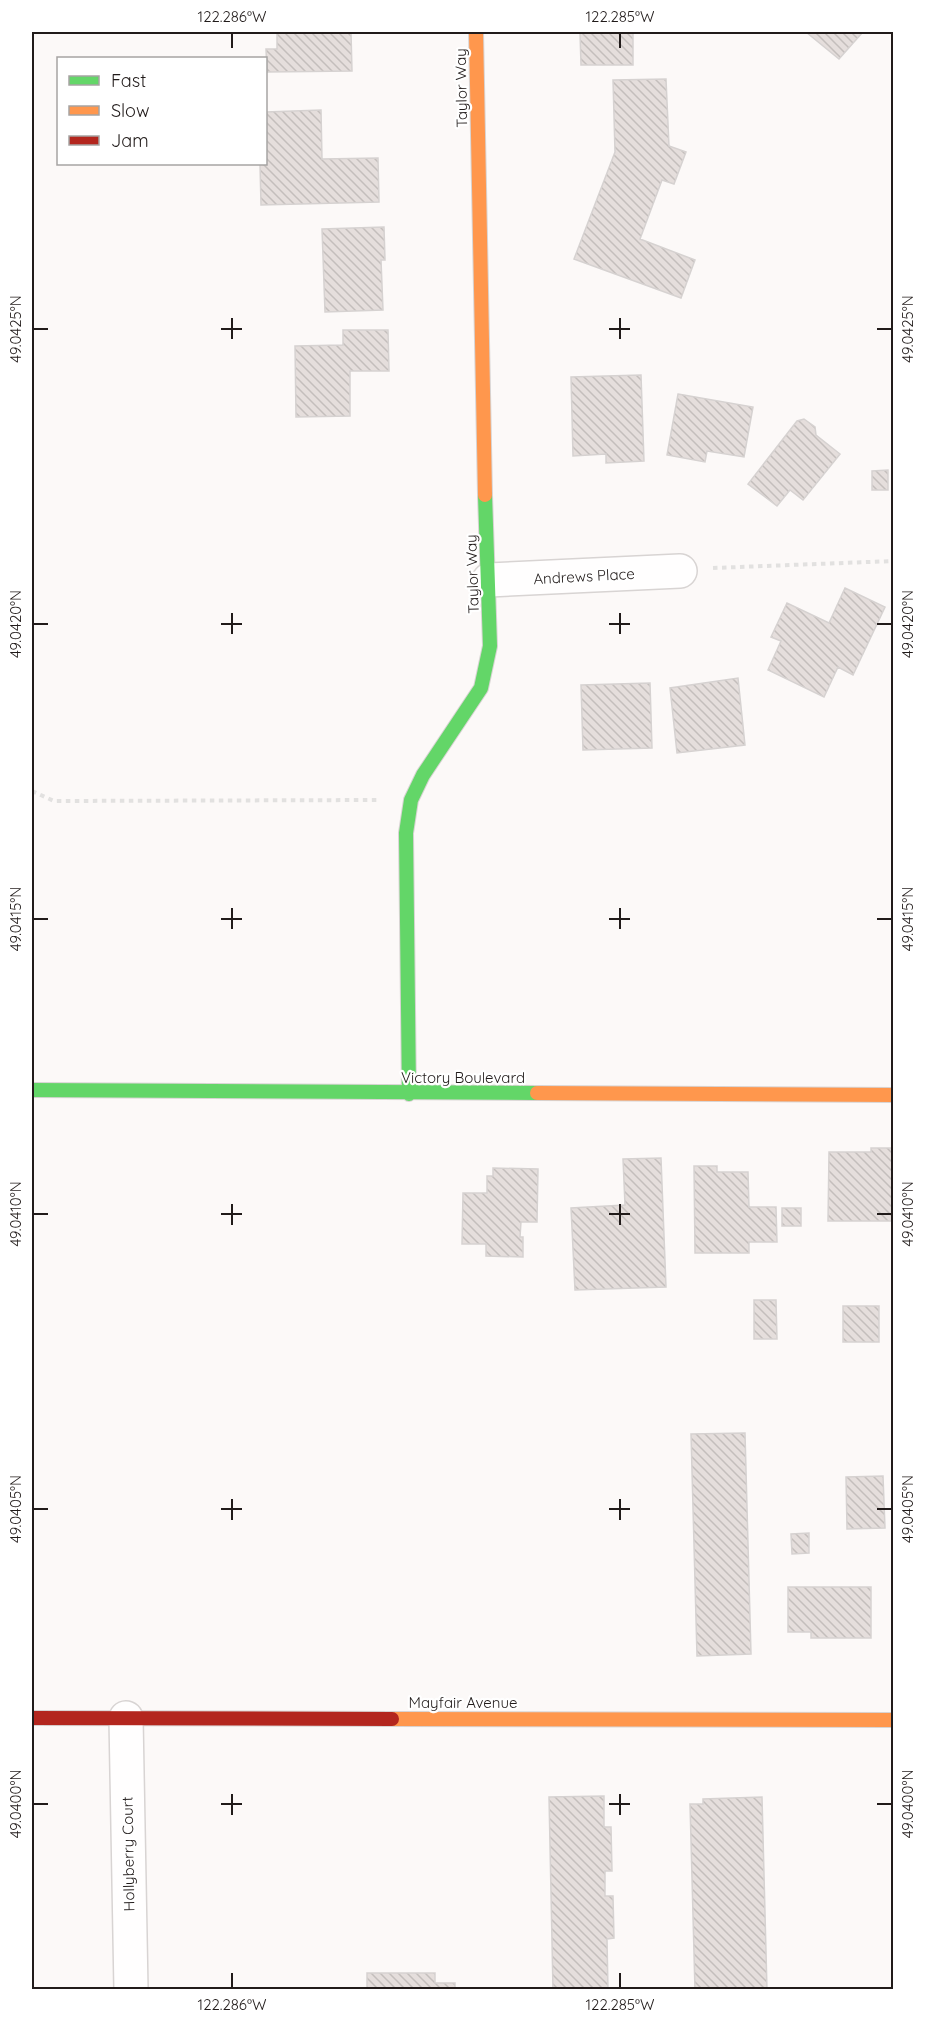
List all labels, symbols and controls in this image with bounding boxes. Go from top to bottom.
text: 122.286°W [198,7,267,26]
text: 122.285°W [586,7,655,26]
street label: Taylor Way [451,48,471,128]
legend [57,57,267,165]
text: Fast [111,69,146,92]
text: Slow [111,99,149,122]
text: Jam [111,129,149,152]
text: 49.0425°N [6,295,25,363]
text: 49.0425°N [898,295,917,363]
street label: Taylor Way [461,534,483,614]
street label: Andrews Place [533,564,635,588]
text: 49.0420°N [6,590,25,658]
text: 49.0420°N [898,590,917,658]
text: 49.0415°N [6,887,25,951]
text: 49.0415°N [898,887,917,951]
street label: Victory Boulevard [401,1068,525,1087]
text: 49.0410°N [6,1181,25,1247]
text: 49.0410°N [898,1181,917,1247]
text: 49.0405°N [6,1475,25,1543]
text: 49.0405°N [898,1475,917,1543]
street label: Mayfair Avenue [409,1693,517,1712]
text: 49.0400°N [6,1770,25,1838]
text: 49.0400°N [898,1770,917,1838]
street label: Hollyberry Court [117,1796,139,1912]
text: 122.286°W [198,1995,267,2014]
text: 122.285°W [586,1995,655,2014]

